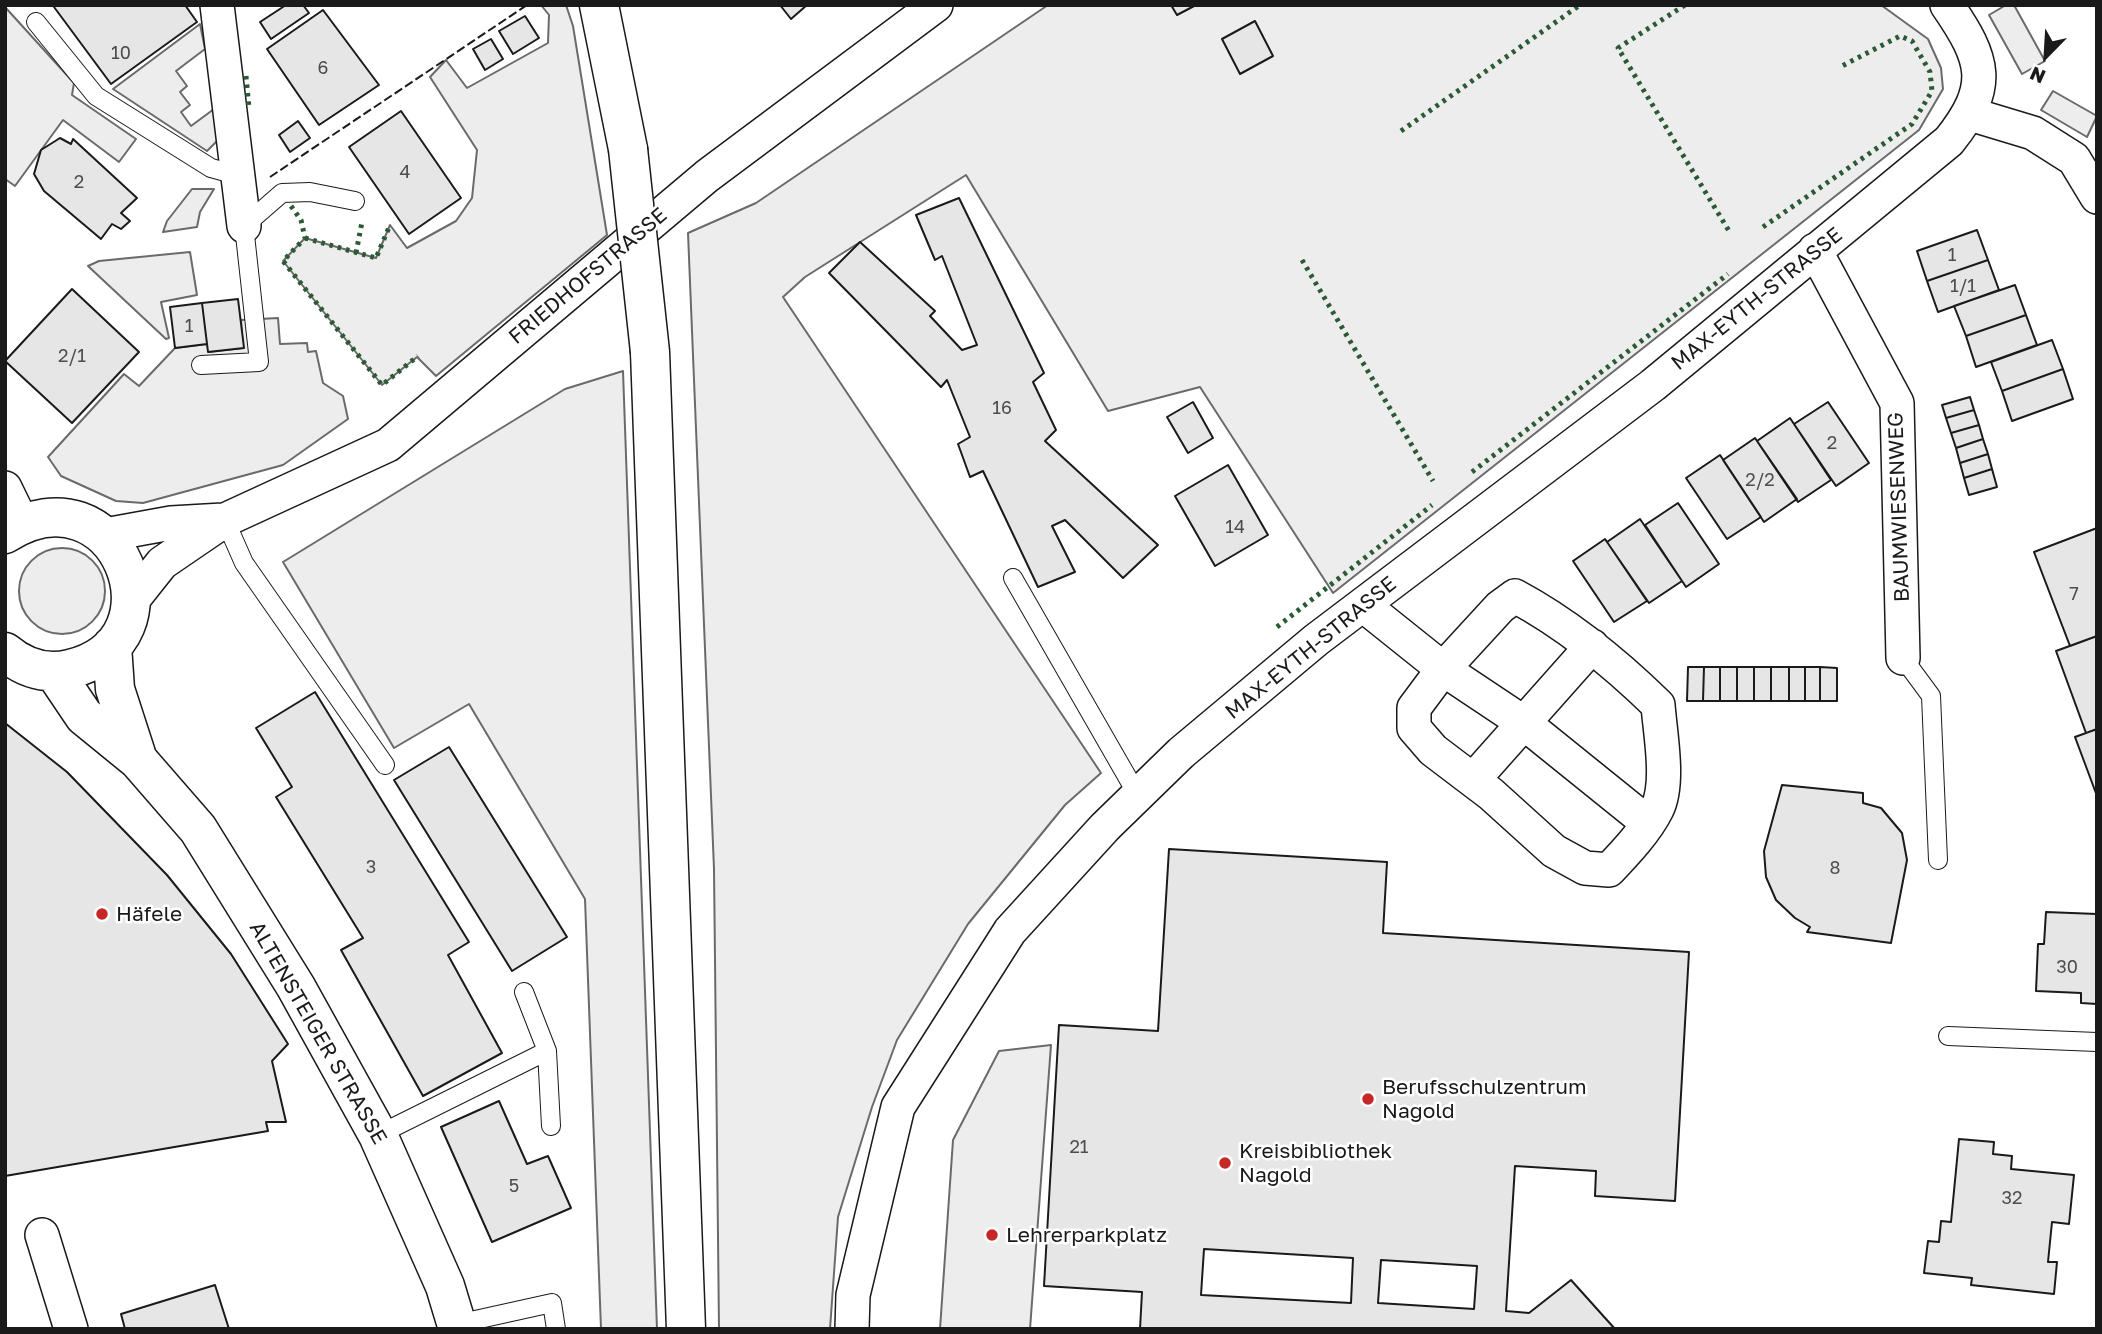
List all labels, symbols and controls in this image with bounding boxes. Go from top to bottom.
north arrow [2011,21,2081,91]
house number: 10 [111,42,131,64]
house number: 6 [318,57,328,79]
text: N [2026,62,2049,89]
house number: 4 [400,161,410,183]
house number: 2 [74,171,84,193]
street label: FRIEDHOFSTRASSE [504,202,672,350]
street label: MAX-EYTH-STRASSE [1666,222,1848,376]
house number: 1 [1948,244,1956,266]
house number: 1/1 [1950,275,1976,297]
house number: 1 [185,315,193,337]
house number: 2/1 [58,345,86,367]
house number: 16 [992,397,1012,419]
street label: BAUMWIESENWEG [1883,412,1915,602]
house number: 2 [1827,432,1837,454]
house number: 2/2 [1745,469,1775,491]
house number: 14 [1225,516,1245,538]
street label: MAX-EYTH-STRASSE [1220,571,1402,725]
house number: 7 [2069,583,2079,605]
house number: 3 [366,856,376,878]
house number: 8 [1830,857,1840,879]
place label: Häfele [116,901,182,927]
marker: Häfele [94,906,110,922]
street label: ALTENSTEIGER STRASSE [244,917,392,1149]
house number: 30 [2056,956,2078,978]
place label: Berufsschulzentrum Nagold [1382,1074,1587,1124]
marker: Berufsschulzentrum Nagold [1360,1091,1376,1107]
house number: 21 [1069,1136,1089,1158]
place label: Kreisbibliothek Nagold [1239,1138,1392,1188]
marker: Kreisbibliothek Nagold [1217,1155,1233,1171]
house number: 5 [509,1175,519,1197]
house number: 32 [2002,1187,2022,1209]
place label: Lehrerparkplatz [1006,1222,1167,1248]
marker: Lehrerparkplatz [984,1227,1000,1243]

